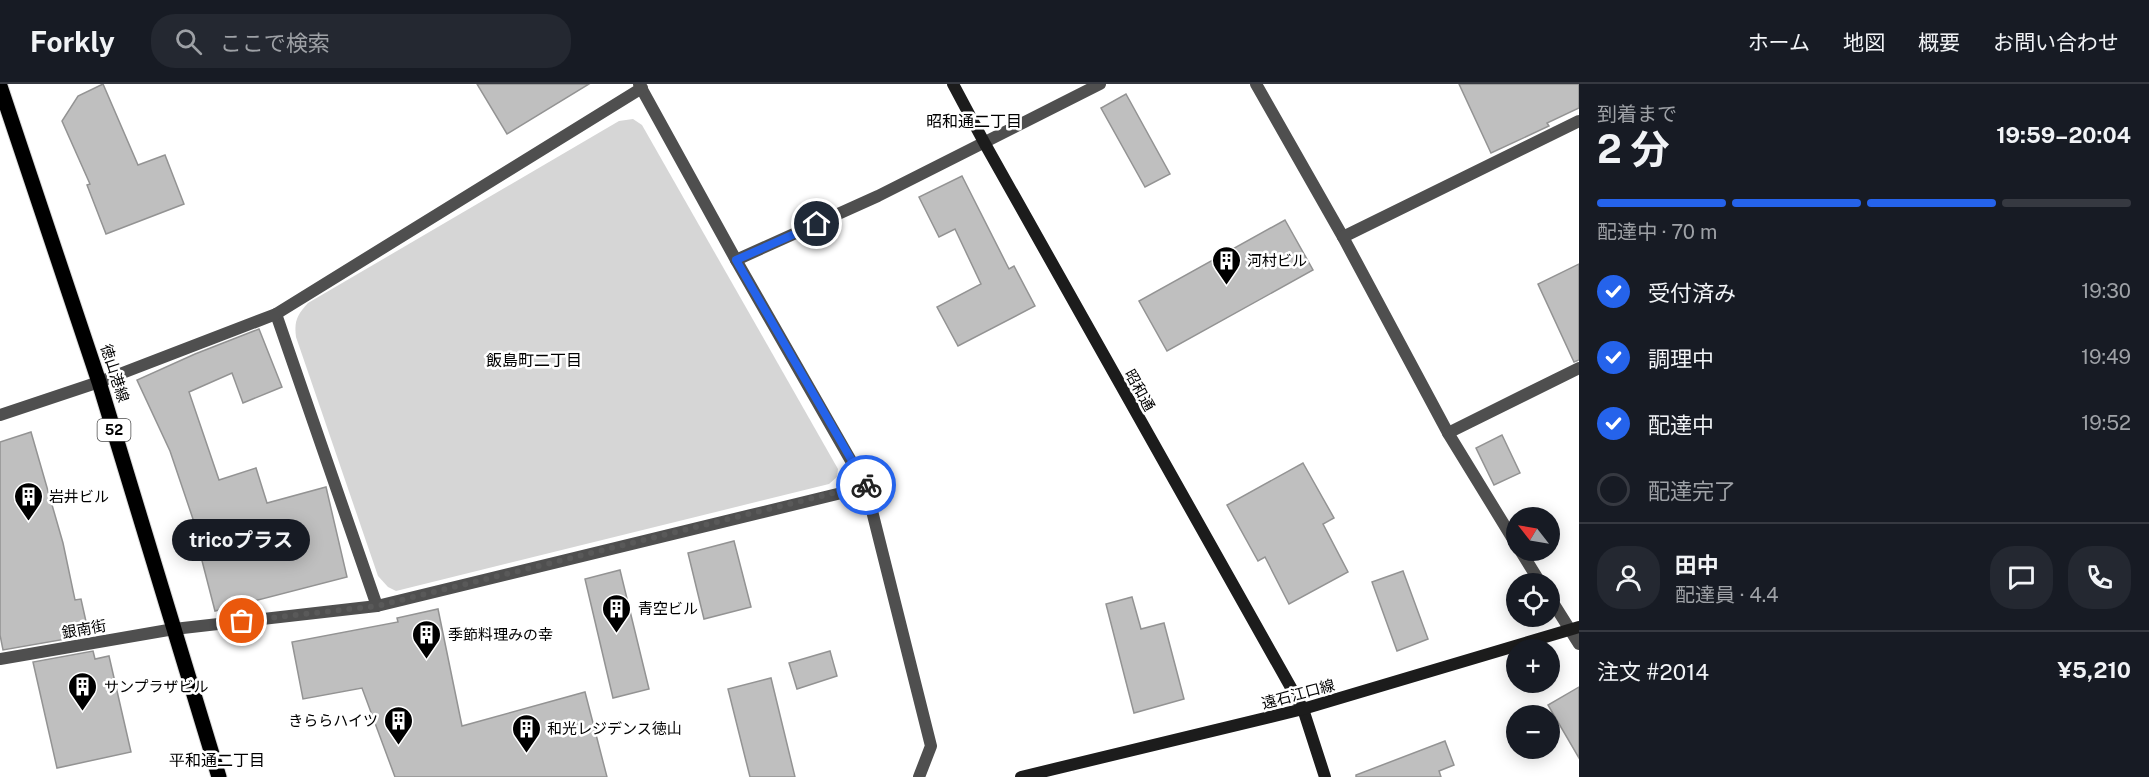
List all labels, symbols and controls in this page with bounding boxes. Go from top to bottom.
search box [151,14,571,68]
text: Forkly [30,25,115,58]
icon: search [172,25,205,58]
text: ここで検索 [220,30,330,56]
text: ホーム [1748,30,1810,55]
text: 地図 [1843,30,1885,55]
text: 概要 [1918,30,1960,55]
text: お問い合わせ [1993,30,2119,55]
text: 到着まで [1597,102,1677,126]
district label: 昭和通二丁目 [926,112,1022,131]
text: 19:59–20:04 [1996,122,2131,148]
text: 2 分 [1597,126,1670,172]
pin [791,198,842,249]
icon: home [800,207,833,240]
text: 配達中 · 70 m [1597,220,1717,244]
building icon: 河村ビル [1210,244,1242,286]
place label: 河村ビル [1247,252,1307,269]
icon: check [1597,275,1630,308]
text: 19:30 [2081,279,2131,303]
text: 受付済み [1648,280,1736,306]
icon: check [1597,341,1630,374]
street label: 徳山港線 [98,342,132,404]
text: 19:49 [2081,345,2131,369]
text: 調理中 [1648,346,1714,372]
district label: 飯島町二丁目 [486,351,582,370]
street label: 昭和通 [1122,366,1158,414]
icon: check [1597,407,1630,440]
text: 19:52 [2081,411,2131,435]
text: 配達中 [1648,412,1714,438]
road number: 52 [98,419,130,441]
courier [836,455,896,515]
icon: bike [850,469,883,502]
text: 配達完了 [1648,478,1736,504]
building icon: 岩井ビル [12,480,44,522]
place label: 岩井ビル [49,488,109,505]
north arrow [1506,507,1560,561]
map controls [1506,507,1560,759]
callout: tricoプラス [173,519,311,561]
text: tricoプラス [189,528,293,552]
button: person [1597,546,1660,609]
button: chat [1990,546,2053,609]
button: phone [2068,546,2131,609]
text: 田中 [1675,552,1719,578]
button: locate [1506,573,1560,627]
text: 配達員 · 4.4 [1675,583,1779,607]
building icon: 青空ビル [601,592,633,634]
pin [216,595,267,646]
place label: 青空ビル [638,600,698,617]
icon: bag [225,604,258,637]
street label: 銀南街 [60,617,108,641]
building icon: 季節料理みの幸 [411,618,443,660]
place label: 季節料理みの幸 [448,626,553,643]
button: + [1506,639,1560,693]
text: ¥5,210 [2058,657,2131,683]
text: 注文 #2014 [1597,659,1709,685]
building icon: サンプラザビル [67,670,99,712]
street label: 遠石江口線 [1260,676,1336,712]
place label: サンプラザビル [104,678,209,695]
building icon: きららハイツ [383,704,415,746]
button: − [1506,705,1560,759]
place label: きららハイツ [288,712,378,729]
building icon: 和光レジデンス徳山 [510,712,542,754]
place label: 和光レジデンス徳山 [547,720,682,737]
district label: 平和通二丁目 [169,751,265,770]

